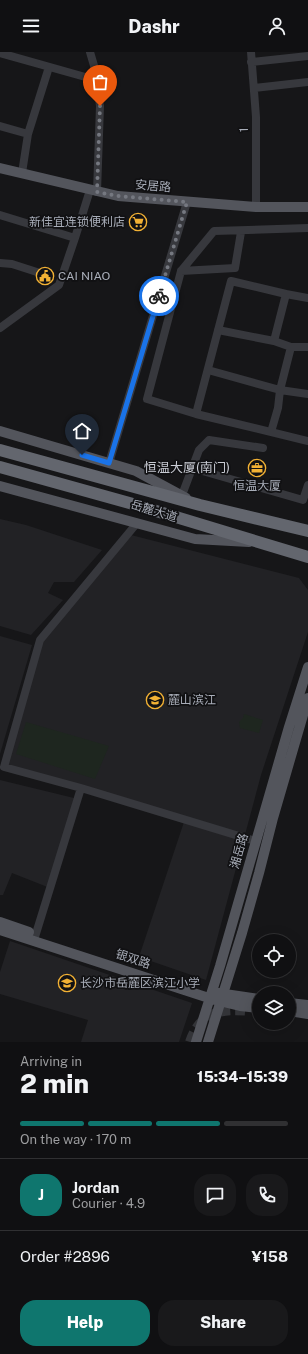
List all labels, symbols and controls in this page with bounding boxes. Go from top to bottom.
icon: menu [20,15,42,37]
icon: person [266,15,288,37]
text: Dashr [128,16,180,37]
pin [83,65,117,106]
icon: bag [89,71,111,93]
street label: 1 [237,127,251,133]
street label: 安居路 [134,177,172,195]
supermarket icon: 新佳宜连锁便利店 [128,212,148,232]
place label: 新佳宜连锁便利店 [29,215,125,229]
public building icon: CAI NIAO [35,266,55,286]
place label: CAI NIAO [58,269,110,283]
courier [139,276,179,316]
icon: bike [148,285,170,307]
pin [65,414,99,455]
icon: home [71,420,93,442]
office icon: 恒温大厦 [247,458,267,478]
district label: 恒温大厦(南门) [144,460,230,475]
place label: 恒温大厦 [233,479,281,493]
street label: 岳麓大道 [129,497,179,525]
school or university icon: 麓山滨江 [145,690,165,710]
place label: 麓山滨江 [168,693,216,707]
street label: 湘岳路 [227,832,251,870]
map controls [252,934,296,1030]
button: locate [252,934,296,978]
street label: 银双路 [114,947,152,971]
school or university icon: 长沙市岳麓区滨江小学 [57,973,77,993]
place label: 长沙市岳麓区滨江小学 [80,976,200,990]
button: layers [252,986,296,1030]
text: Arriving in [20,1054,82,1069]
text: 2 min [20,1068,89,1099]
text: 15:34–15:39 [197,1068,288,1085]
text: On the way · 170 m [20,1132,131,1147]
button: chat [194,1174,236,1216]
button: phone [246,1174,288,1216]
text: Jordan [72,1179,119,1196]
text: J [38,1186,44,1203]
text: Courier · 4.9 [72,1196,145,1211]
text: Order #2896 [20,1248,110,1265]
text: ¥158 [252,1248,288,1265]
button: Help [20,1300,150,1346]
button: Share [158,1300,288,1346]

